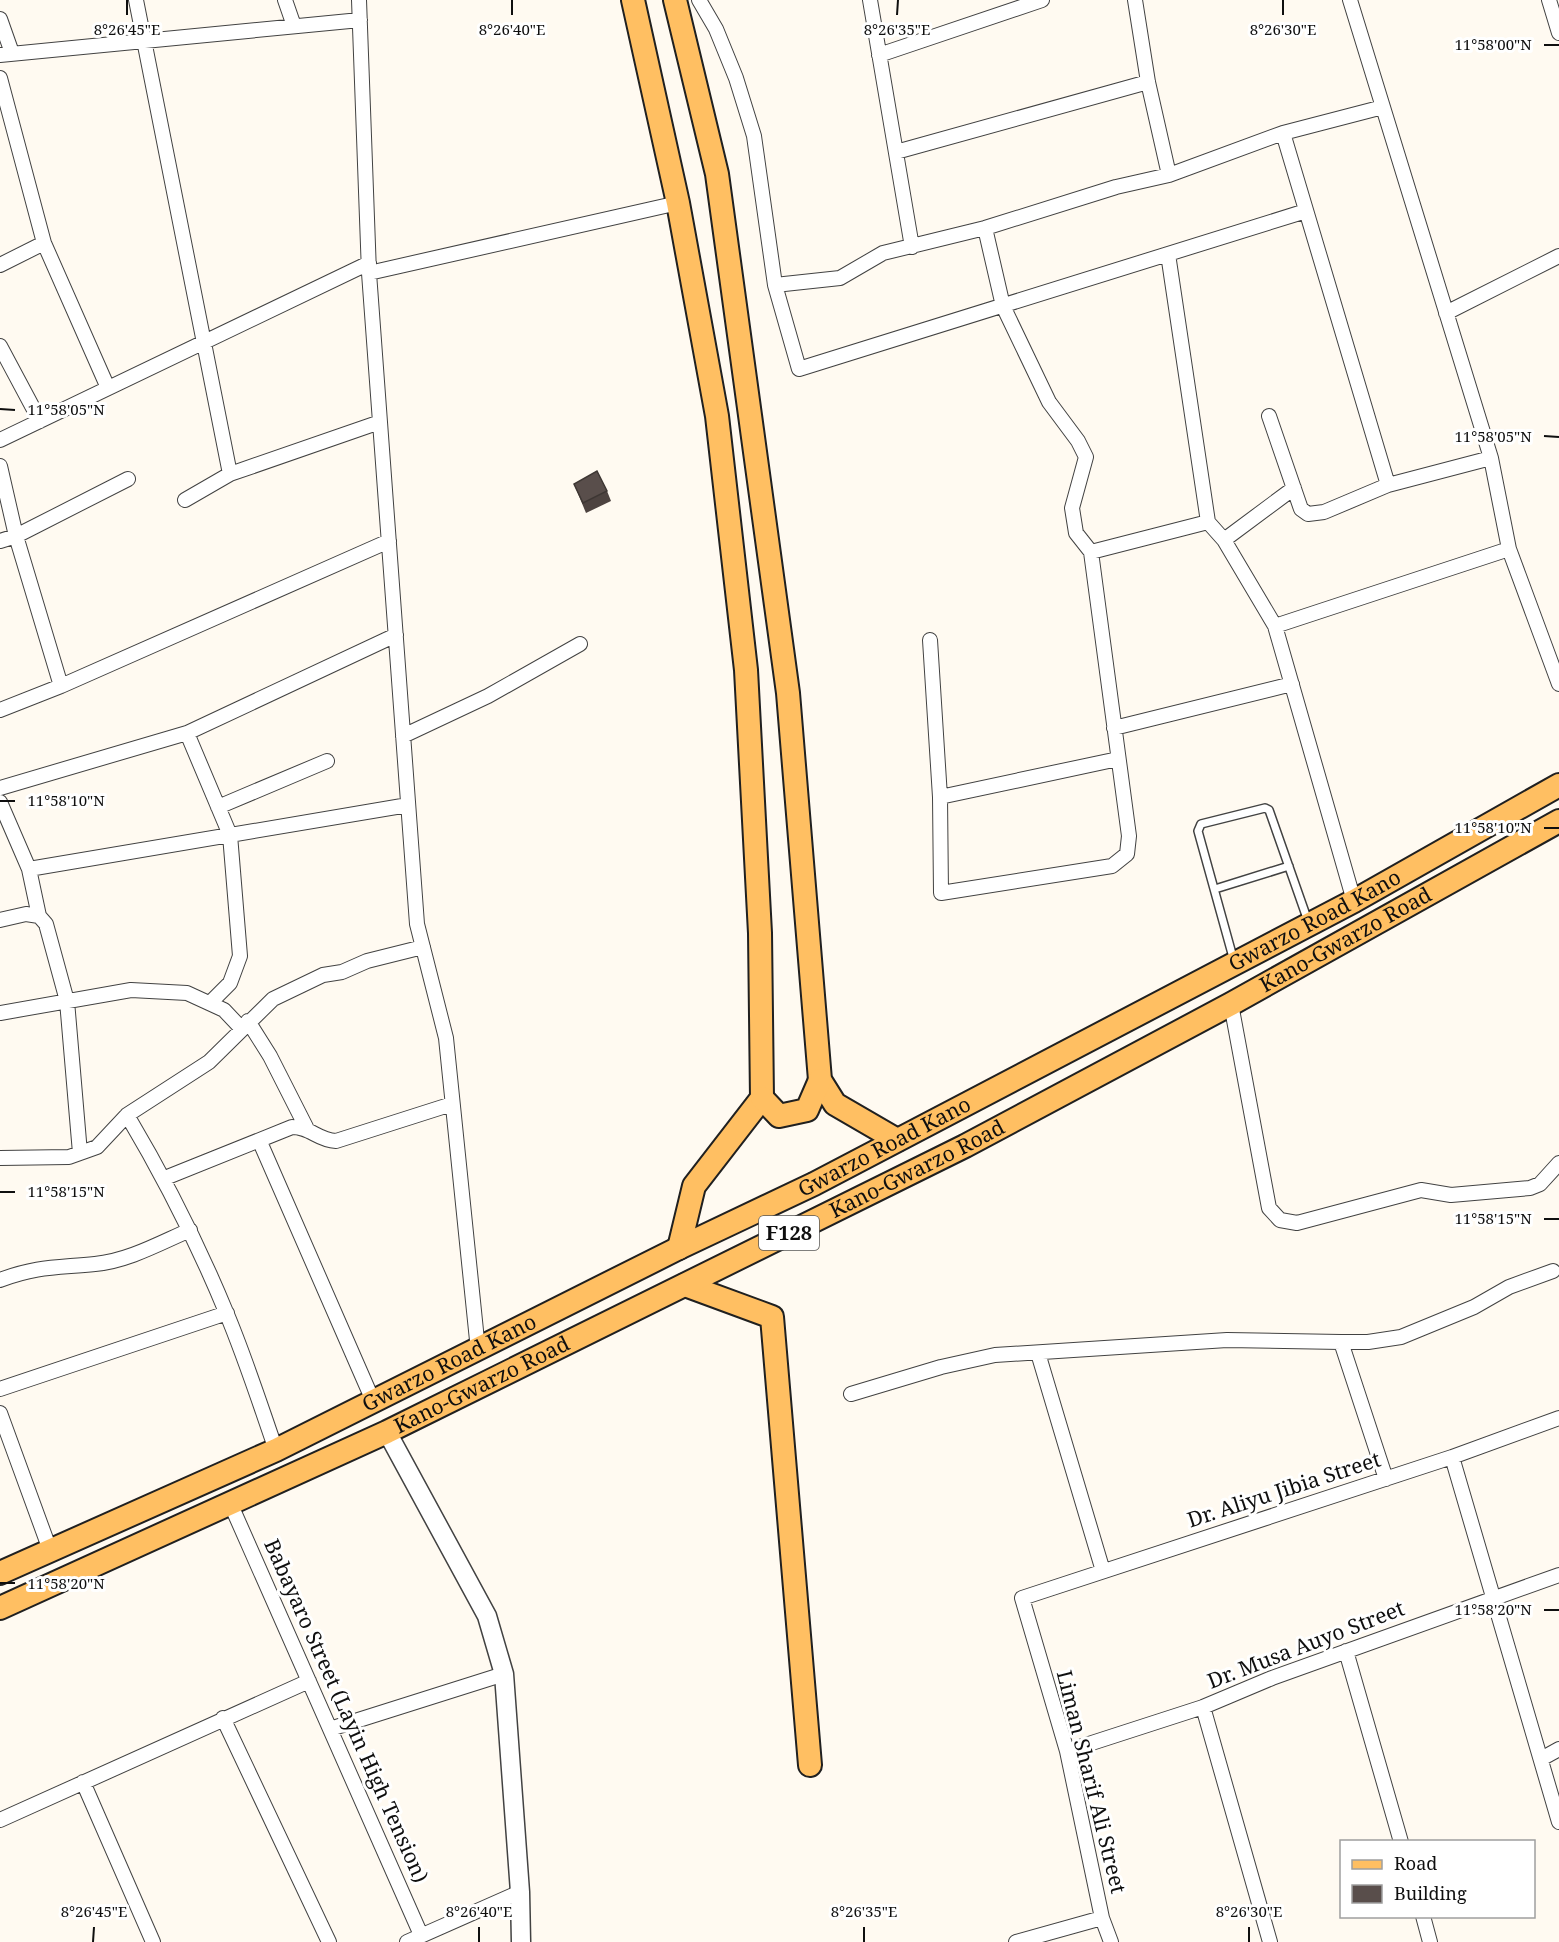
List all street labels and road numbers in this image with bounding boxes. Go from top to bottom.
street label: Gwarzo Road Kano [1223,862,1405,977]
street label: Kano-Gwarzo Road [1254,880,1436,998]
street label: Gwarzo Road Kano [793,1089,975,1203]
street label: Kano-Gwarzo Road [825,1112,1009,1224]
road number: F128 [759,1216,819,1250]
street label: Gwarzo Road Kano [357,1307,541,1418]
street label: Kano-Gwarzo Road [389,1329,574,1439]
street label: Dr. Aliyu Jibia Street [1184,1445,1384,1533]
street label: Babayaro Street (Layin High Tension) [258,1534,436,1887]
street label: Dr. Musa Auyo Street [1203,1594,1408,1695]
street label: Liman Sharif Ali Street [1051,1667,1133,1896]

